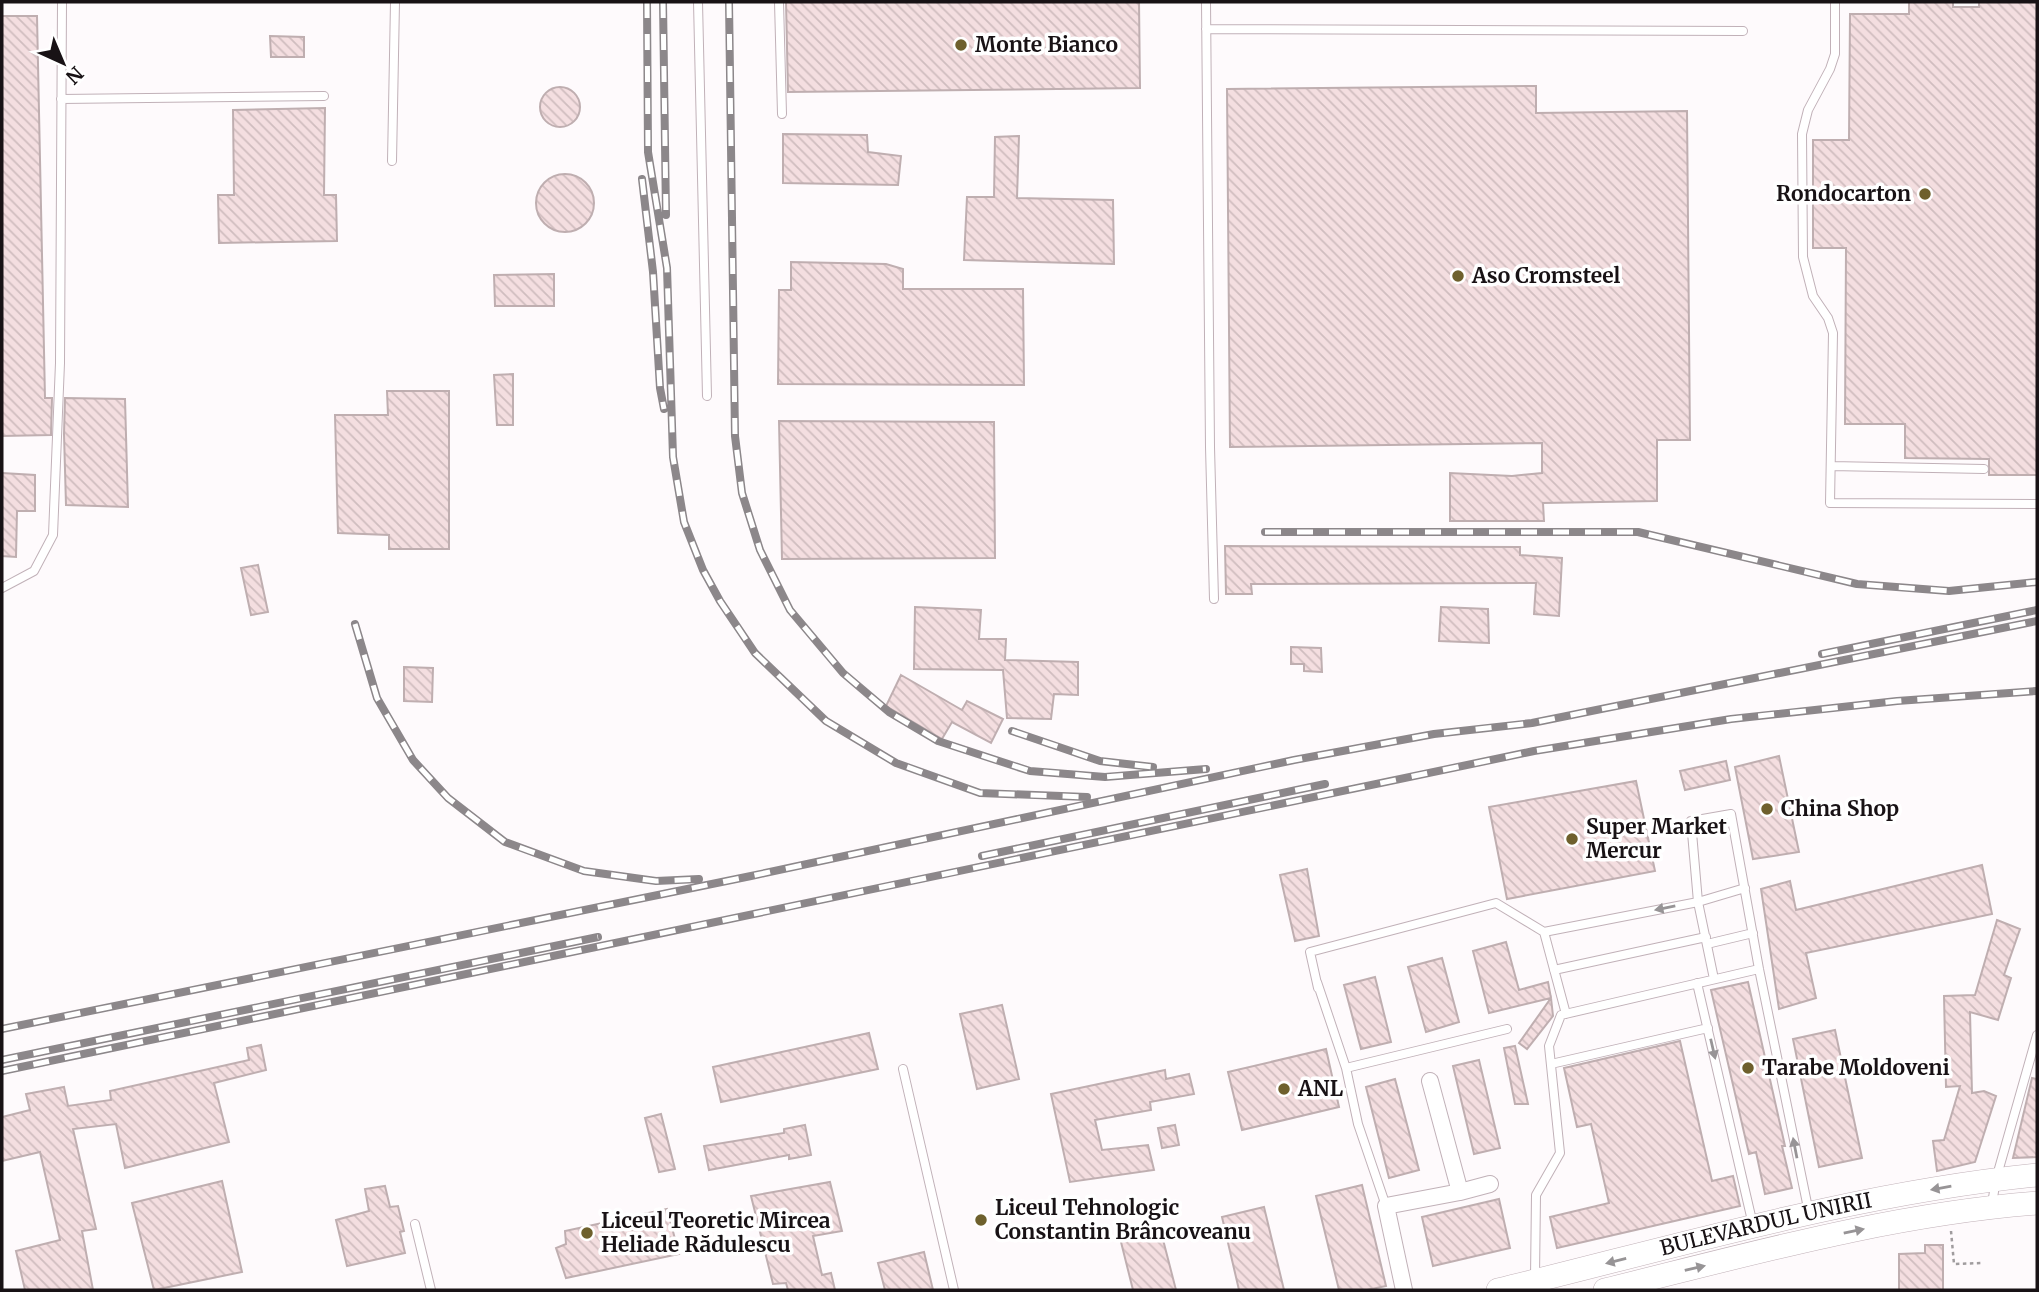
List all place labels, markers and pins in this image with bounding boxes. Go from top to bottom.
place label: Monte Bianco [975,31,1118,58]
marker: Monte Bianco [953,37,969,53]
place label: Rondocarton [1776,180,1911,207]
marker: Rondocarton [1917,186,1933,202]
place label: Aso Cromsteel [1471,262,1621,289]
marker: Aso Cromsteel [1450,268,1466,284]
place label: China Shop [1781,795,1899,822]
marker: China Shop [1759,801,1775,817]
place label: Super Market Mercur [1586,813,1727,864]
marker: Super Market Mercur [1564,831,1580,847]
place label: Tarabe Moldoveni [1762,1054,1950,1081]
marker: Tarabe Moldoveni [1740,1060,1756,1076]
place label: ANL [1297,1075,1344,1102]
marker: ANL [1276,1081,1292,1097]
place label: Liceul Tehnologic Constantin Brâncoveanu [995,1194,1251,1245]
place label: Liceul Teoretic Mircea Heliade Rădulescu [601,1207,831,1258]
marker: Liceul Tehnologic Constantin Brâncoveanu [973,1212,989,1228]
marker: Liceul Teoretic Mircea Heliade Rădulescu [579,1225,595,1241]

